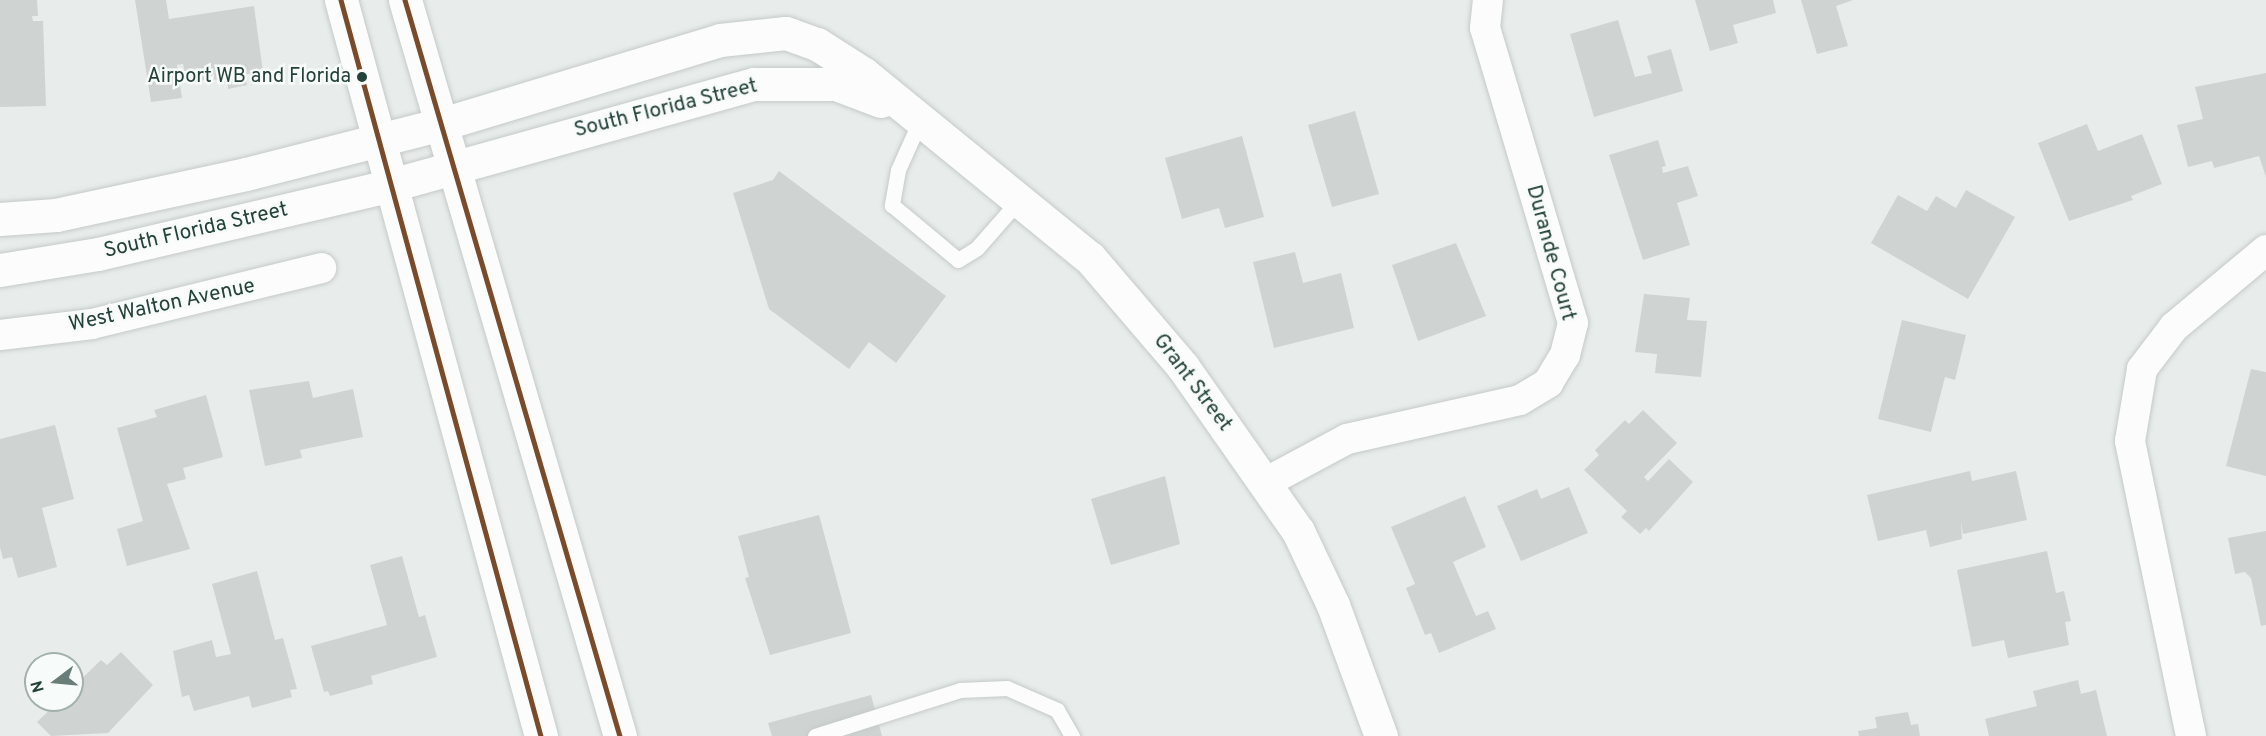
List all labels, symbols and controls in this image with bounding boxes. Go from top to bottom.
place label: Airport WB and Florida [147,65,351,89]
marker: Airport WB and Florida [356,71,368,83]
street label: South Florida Street [572,74,760,144]
street label: Durande Court [1520,182,1580,324]
street label: South Florida Street [102,198,290,264]
street label: West Walton Avenue [66,274,258,338]
street label: Grant Street [1147,329,1237,437]
north arrow [24,652,84,712]
text: N [27,678,50,695]

